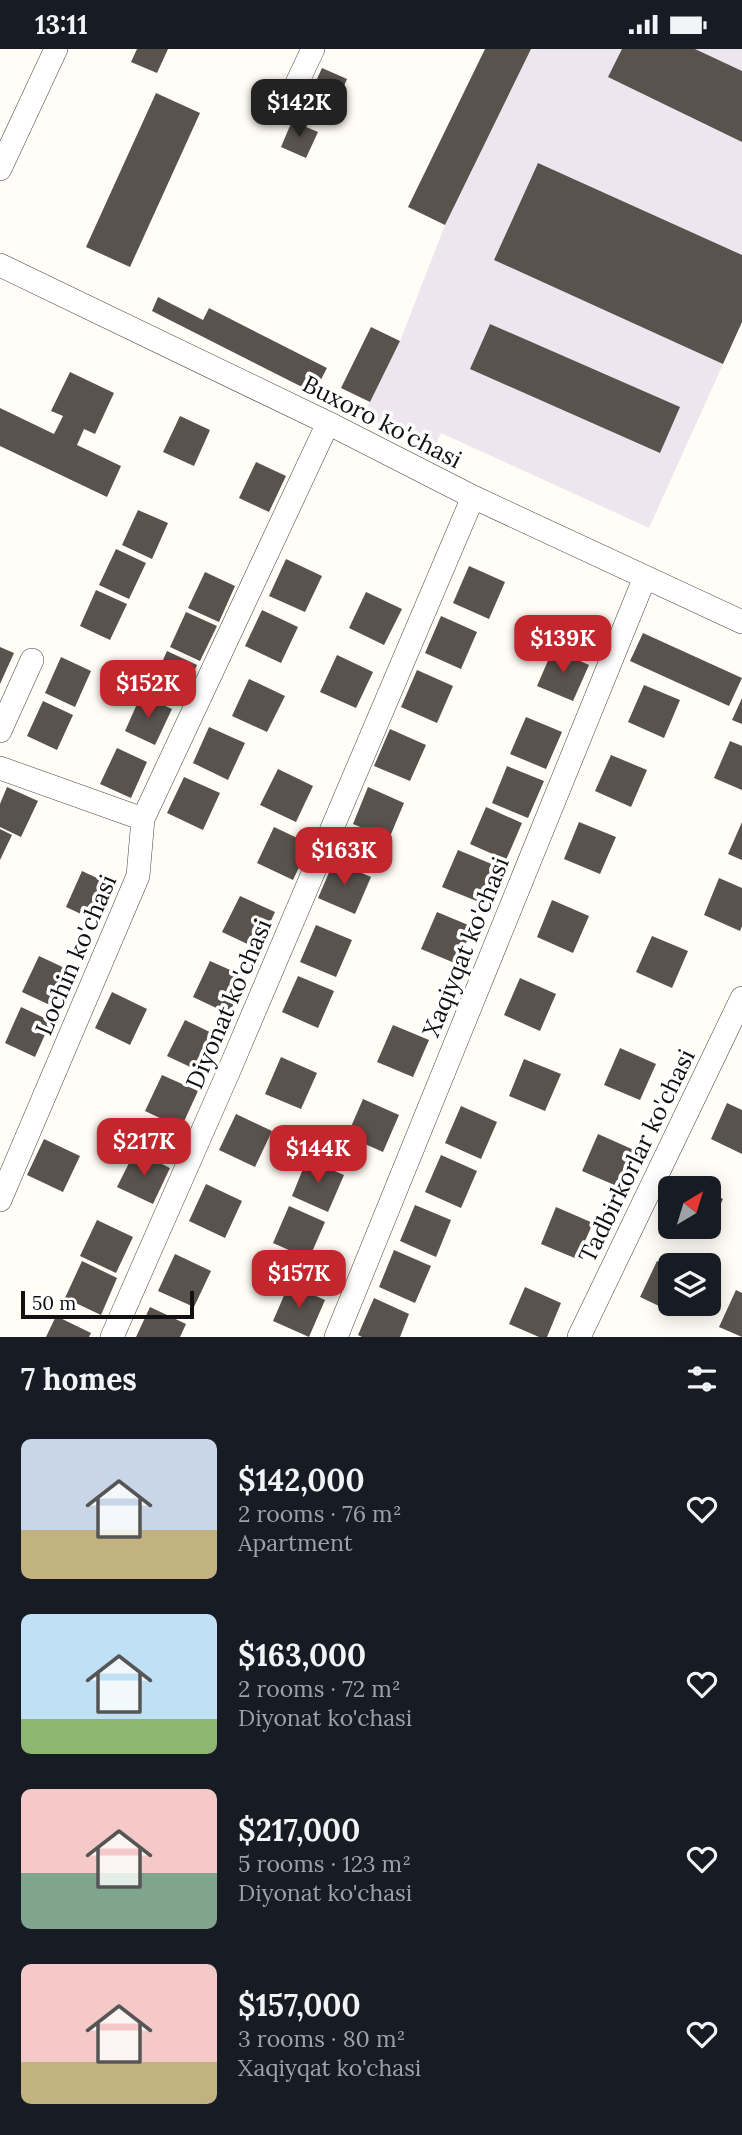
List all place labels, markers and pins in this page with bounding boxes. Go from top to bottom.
pin: $142K [250,80,348,139]
pin: $139K [514,615,612,675]
pin: $152K [99,661,197,720]
pin: $163K [295,827,393,887]
pin: $217K [95,1119,193,1178]
pin: $144K [269,1125,367,1185]
pin: $157K [250,1251,348,1310]

